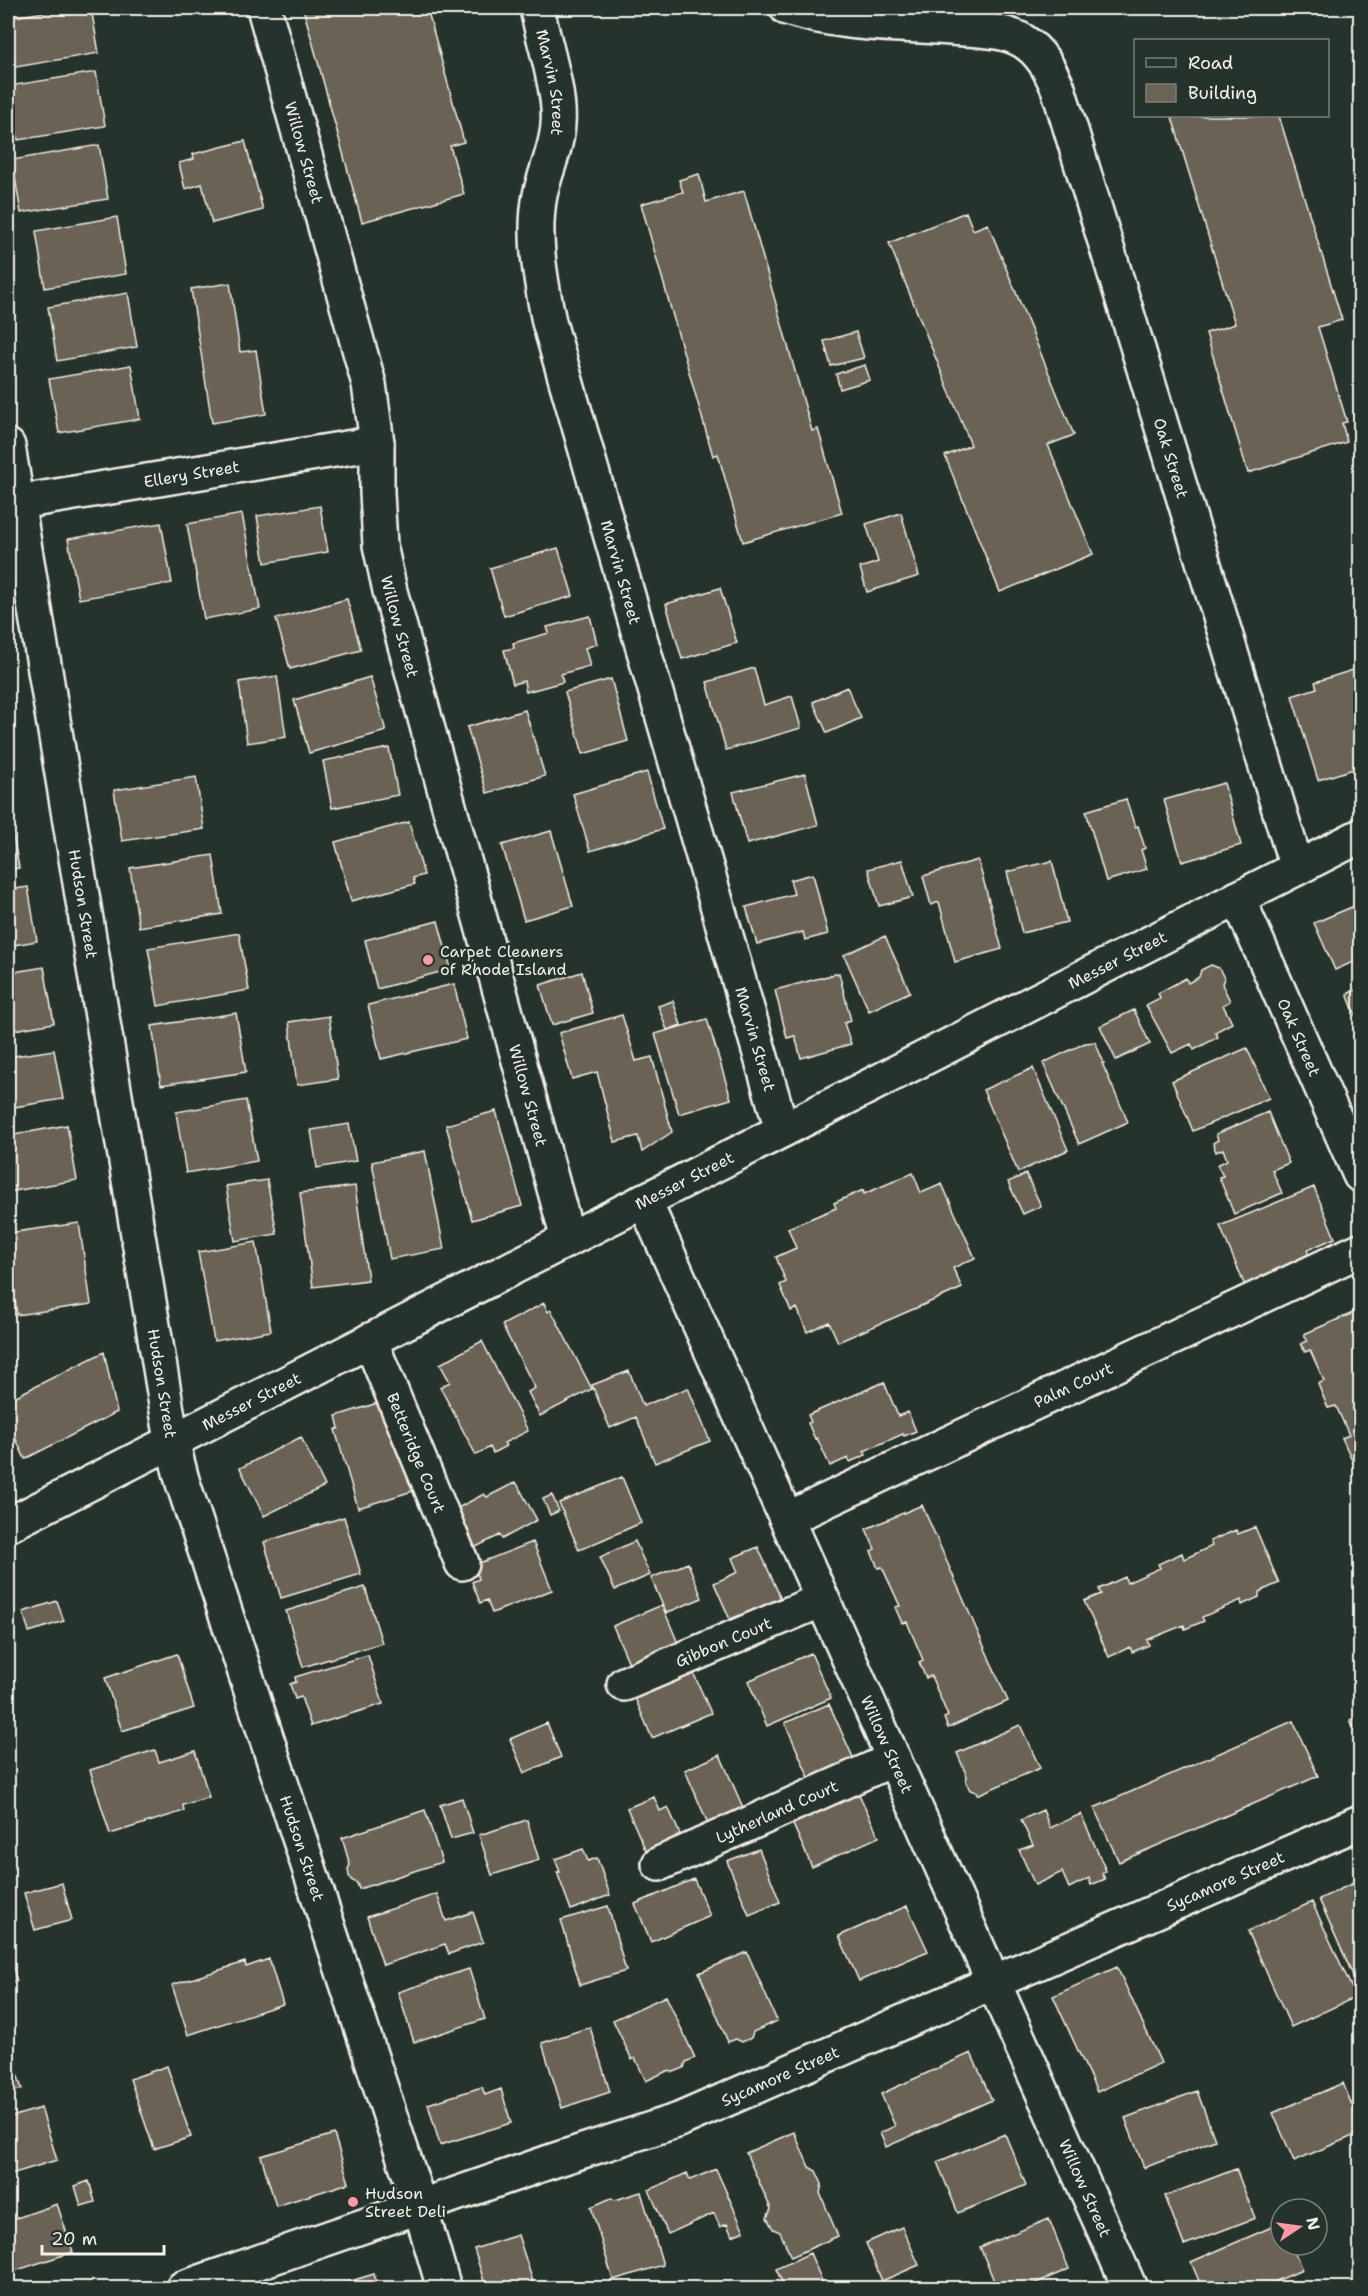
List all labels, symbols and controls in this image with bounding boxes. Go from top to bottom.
street label: Marvin Street [531,27,568,137]
legend [1134,39,1329,117]
text: Road [1188,51,1233,75]
text: Building [1188,81,1257,105]
street label: Willow Street [280,99,328,206]
street label: Oak Street [1149,415,1193,501]
street label: Ellery Street [142,456,241,492]
street label: Marvin Street [596,517,646,627]
street label: Willow Street [376,574,423,680]
street label: Hudson Street [64,848,102,960]
street label: Messer Street [1065,926,1170,994]
place label: Carpet Cleaners of Rhode Island [440,941,567,980]
marker: Carpet Cleaners of Rhode Island [421,953,435,967]
street label: Marvin Street [730,984,780,1094]
street label: Oak Street [1272,995,1325,1080]
street label: Willow Street [504,1042,552,1149]
street label: Messer Street [631,1147,737,1215]
street label: Hudson Street [143,1327,181,1440]
street label: Palm Court [1030,1358,1116,1413]
street label: Messer Street [198,1368,304,1435]
street label: Betteridge Court [382,1390,450,1516]
street label: Gibbon Court [672,1613,775,1672]
street label: Willow Street [856,1692,918,1797]
street label: Lytherland Court [712,1775,842,1848]
street label: Hudson Street [275,1792,329,1904]
street label: Sycamore Street [1163,1846,1288,1916]
street label: Sycamore Street [718,2041,843,2111]
street label: Willow Street [1054,2136,1116,2240]
place label: Hudson Street Deli [365,2183,446,2222]
marker: Hudson Street Deli [346,2195,360,2209]
north arrow [1269,2197,1329,2257]
text: N [1301,2215,1325,2232]
scale bar [42,2218,164,2256]
text: 20 m [51,2227,97,2251]

